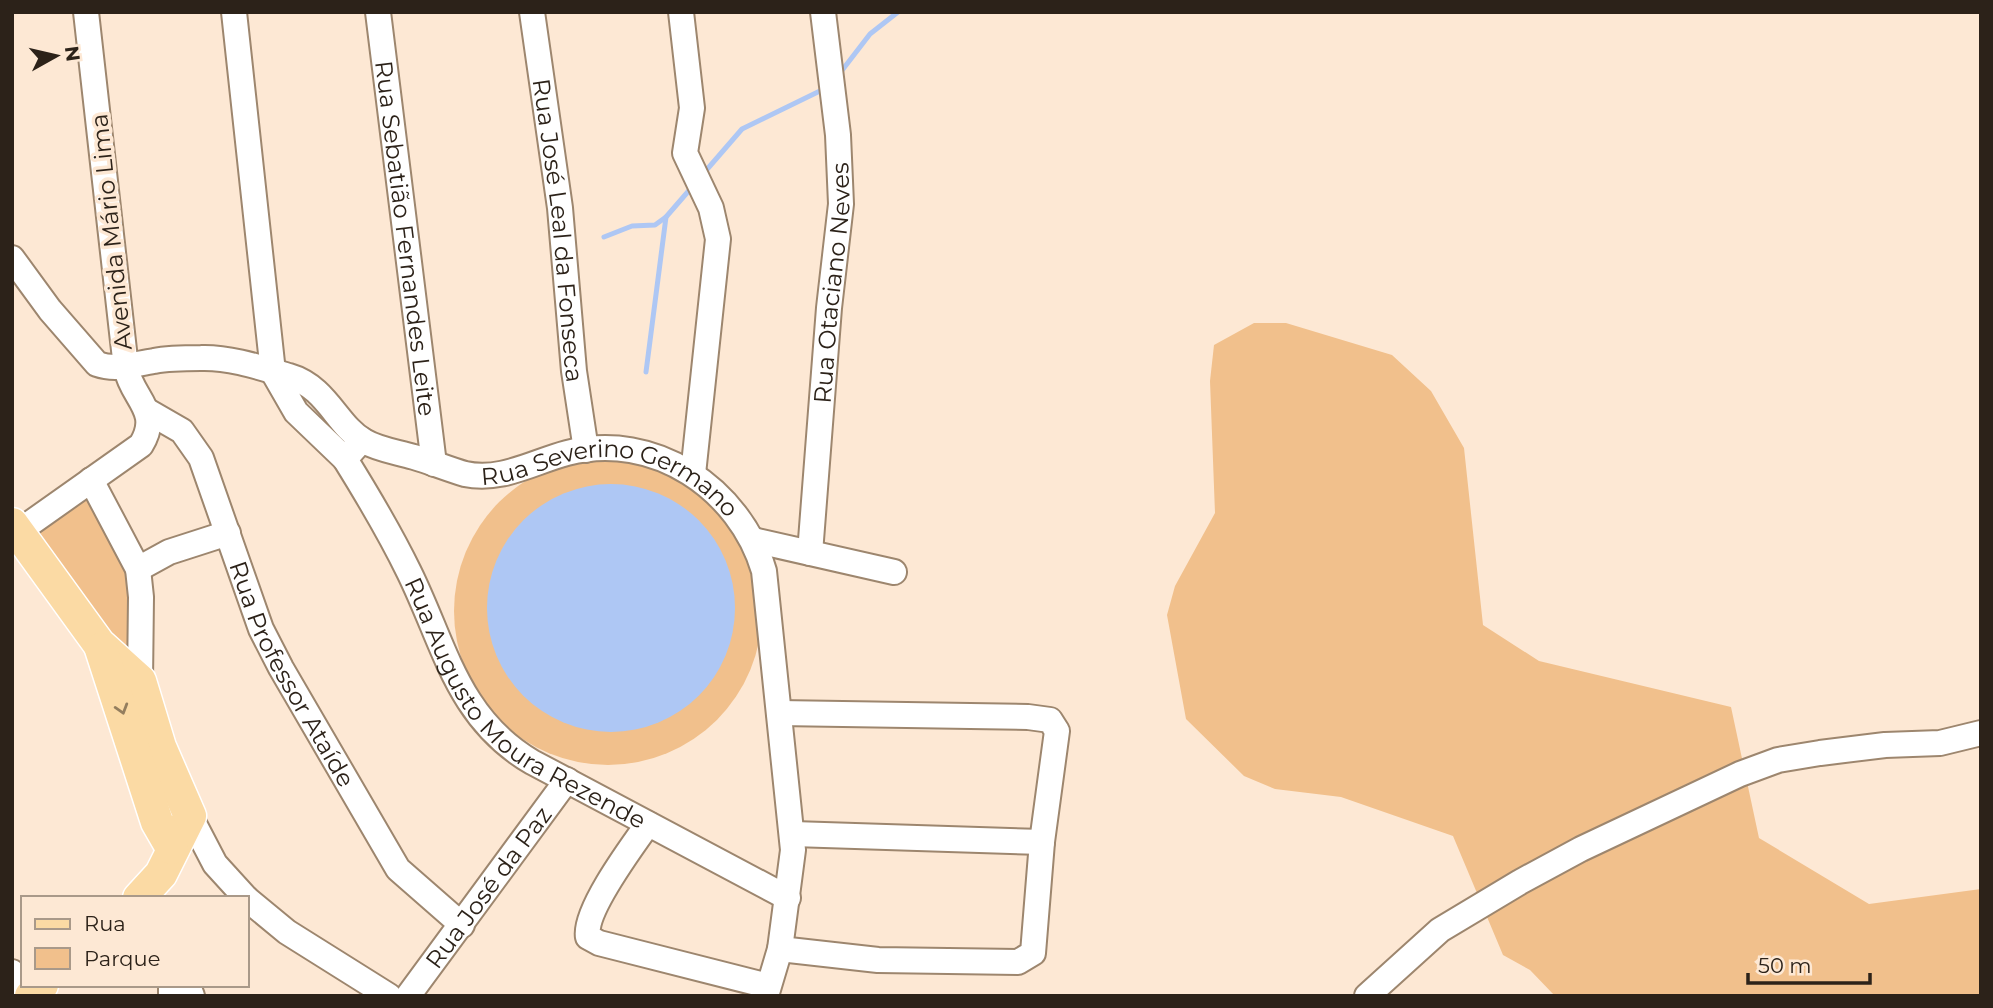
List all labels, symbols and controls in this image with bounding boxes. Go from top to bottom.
north arrow [21,21,91,91]
text: N [60,44,85,63]
street label: Rua Sebatião Fernandes Leite [370,59,442,418]
street label: Rua José Leal da Fonseca [527,77,590,384]
street label: Avenida Mário Lima [84,112,138,352]
street label: Rua Otaciano Neves [807,162,856,405]
street label: Rua Severino Germano [480,433,745,522]
street label: Rua Professor Ataíde [224,557,361,792]
street label: Rua Augusto Moura Rezende [399,573,651,834]
one-way arrow [113,702,128,714]
street label: Rua José da Paz [419,801,557,974]
legend [21,896,248,987]
text: Rua [84,911,126,936]
scale bar [1748,942,1870,986]
text: Parque [84,946,160,971]
text: 50 m [1758,953,1812,978]

